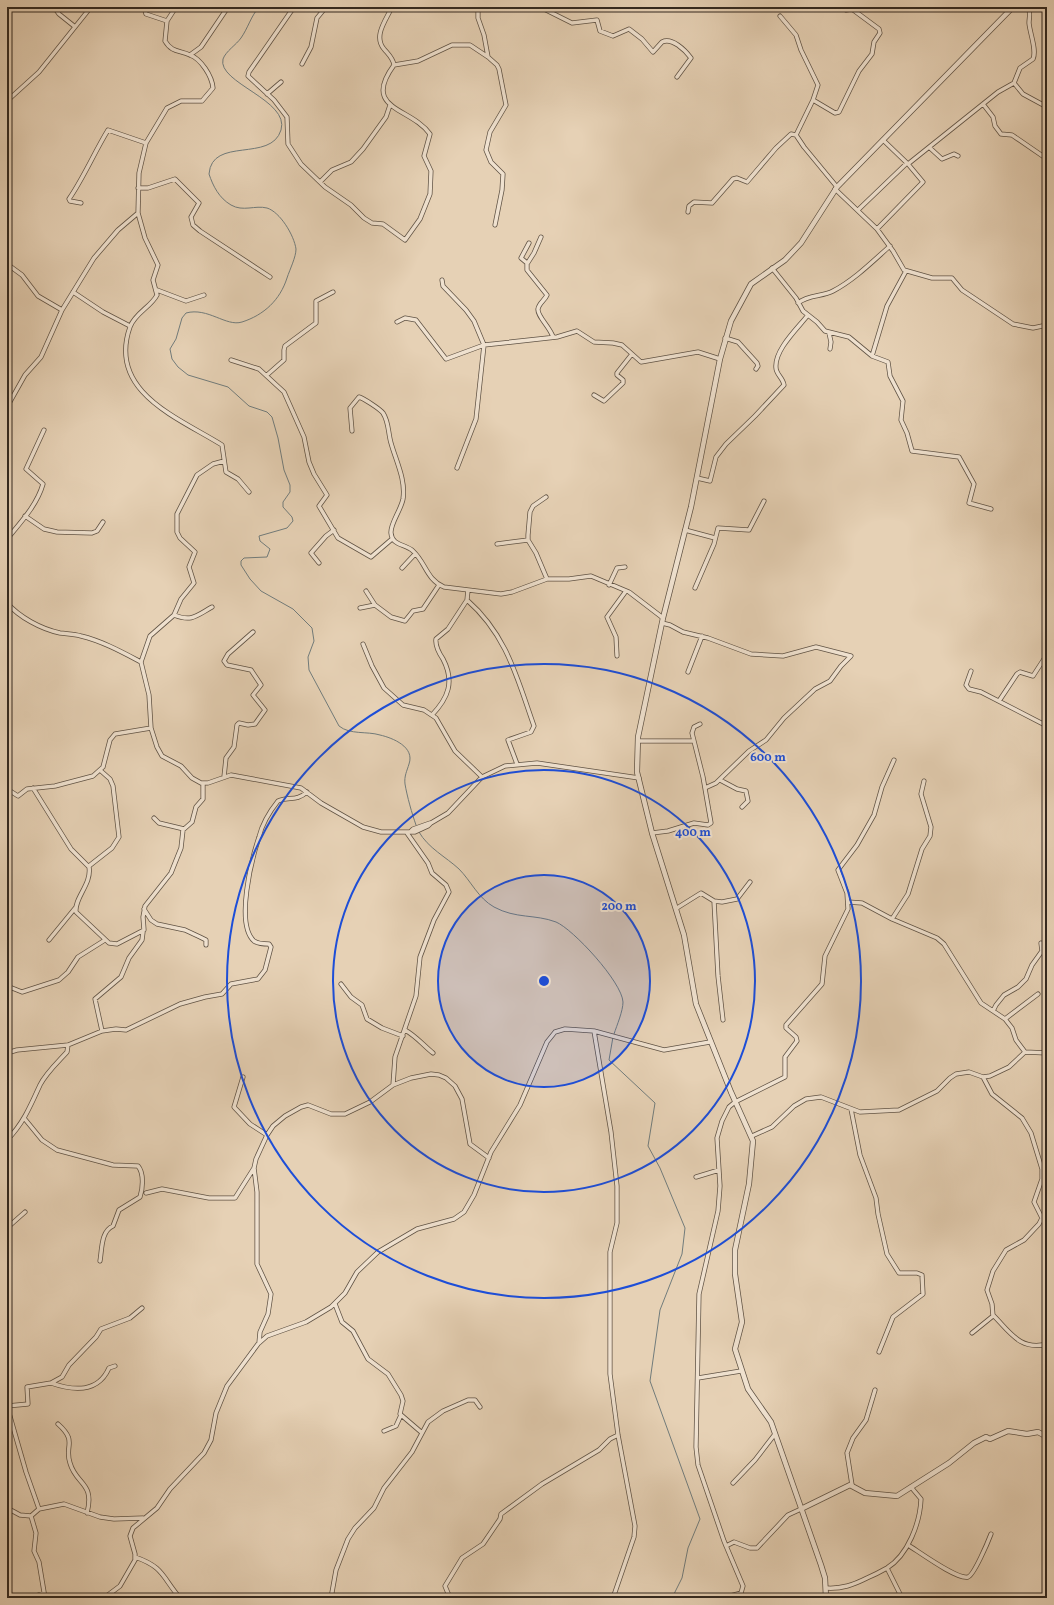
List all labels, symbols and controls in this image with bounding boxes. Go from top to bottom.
text: 600 m [750,750,786,766]
text: 400 m [675,825,711,841]
text: 200 m [601,899,637,915]
centre of rings [537,974,551,988]

